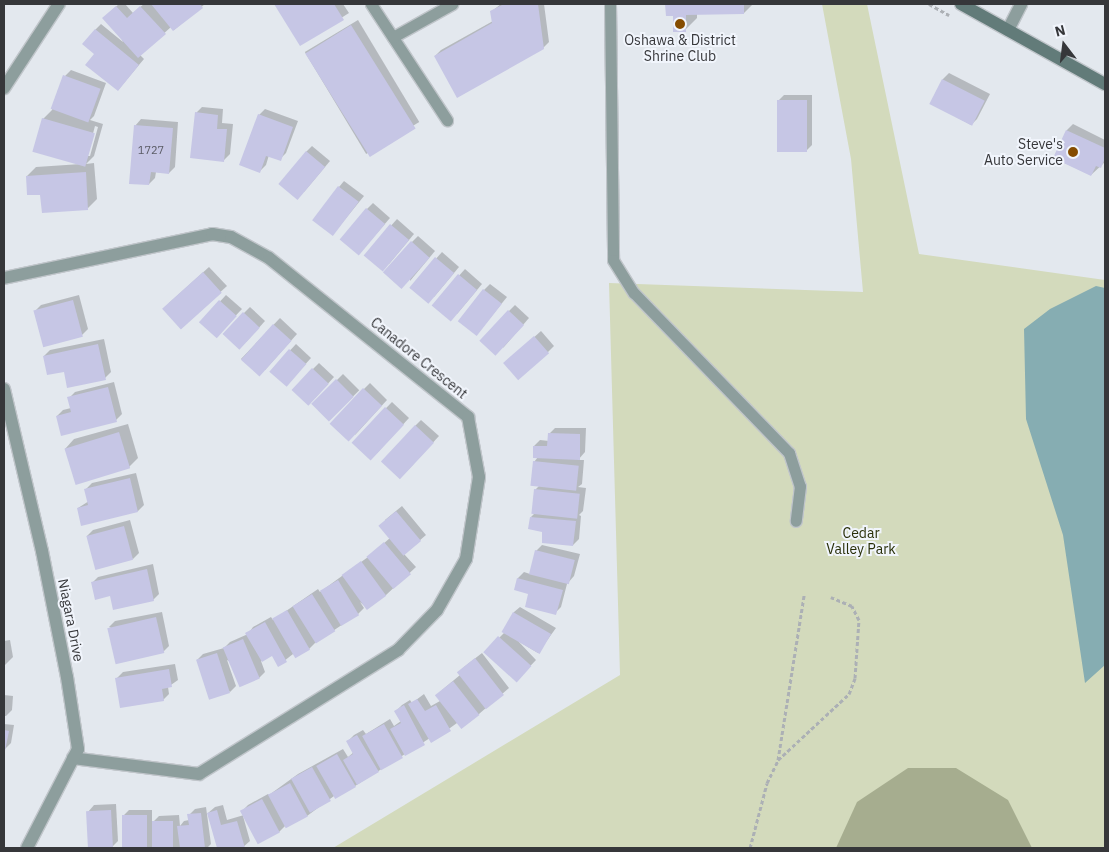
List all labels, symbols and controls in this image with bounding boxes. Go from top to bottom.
marker: Oshawa & District Shrine Club [674,18,686,30]
north arrow [1039,20,1089,70]
text: N [1053,21,1067,41]
place label: Oshawa & District Shrine Club [624,32,736,64]
place label: Steve's Auto Service [984,136,1063,168]
house number: 1727 [138,143,164,157]
marker: Steve's Auto Service [1067,146,1079,158]
street label: Canadore Crescent [367,314,471,402]
park label: Cedar Valley Park [826,525,896,558]
street label: Niagara Drive [55,577,87,663]

